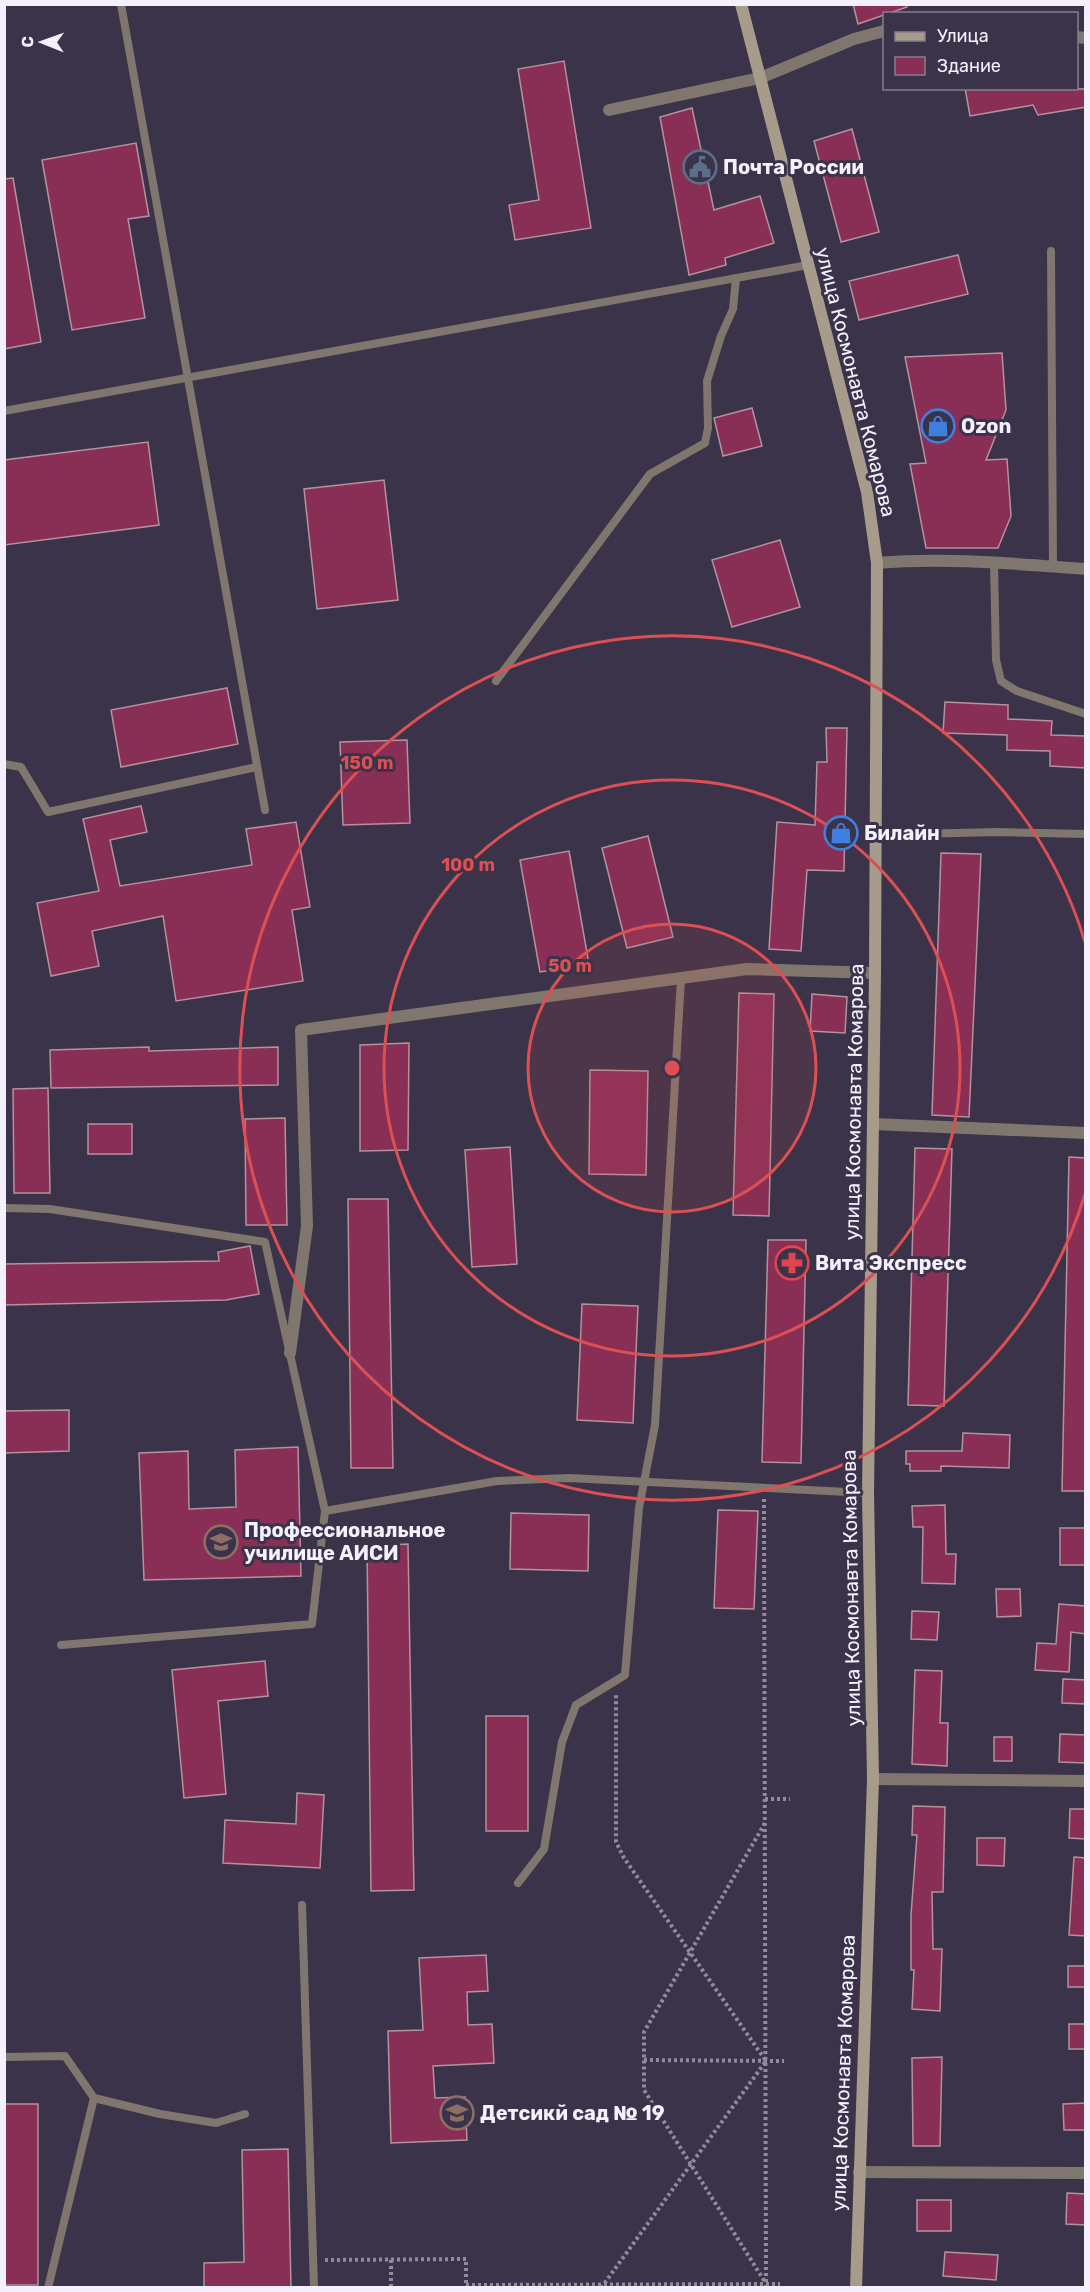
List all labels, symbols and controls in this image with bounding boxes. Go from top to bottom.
north arrow [12,12,72,72]
legend [883,12,1078,90]
text: Улица [937,25,989,47]
text: С [18,36,37,48]
text: Здание [937,55,1001,77]
public building icon: Почта России [682,149,718,185]
place label: Почта России [723,155,864,179]
street label: улица Космонавта Комарова [811,245,901,519]
shop icon: Ozon [920,408,956,444]
place label: Ozon [961,414,1011,438]
text: 150 m [340,752,394,774]
shop icon: Билайн [823,815,859,851]
place label: Билайн [864,821,940,845]
text: 100 m [441,854,495,876]
text: 50 m [548,955,592,977]
street label: улица Космонавта Комарова [840,963,868,1241]
centre of rings [662,1058,682,1078]
pharmacy icon: Вита Экспресс [774,1245,810,1281]
place label: Вита Экспресс [815,1251,967,1275]
street label: улица Космонавта Комарова [837,1449,865,1727]
place label: Профессиональное училище АИСИ [244,1518,446,1565]
school or university icon: Профессиональное училище АИСИ [203,1524,239,1560]
street label: улица Космонавта Комарова [826,1934,860,2212]
school or university icon: Детсикй сад № 19 [439,2095,475,2131]
place label: Детсикй сад № 19 [480,2101,665,2125]

